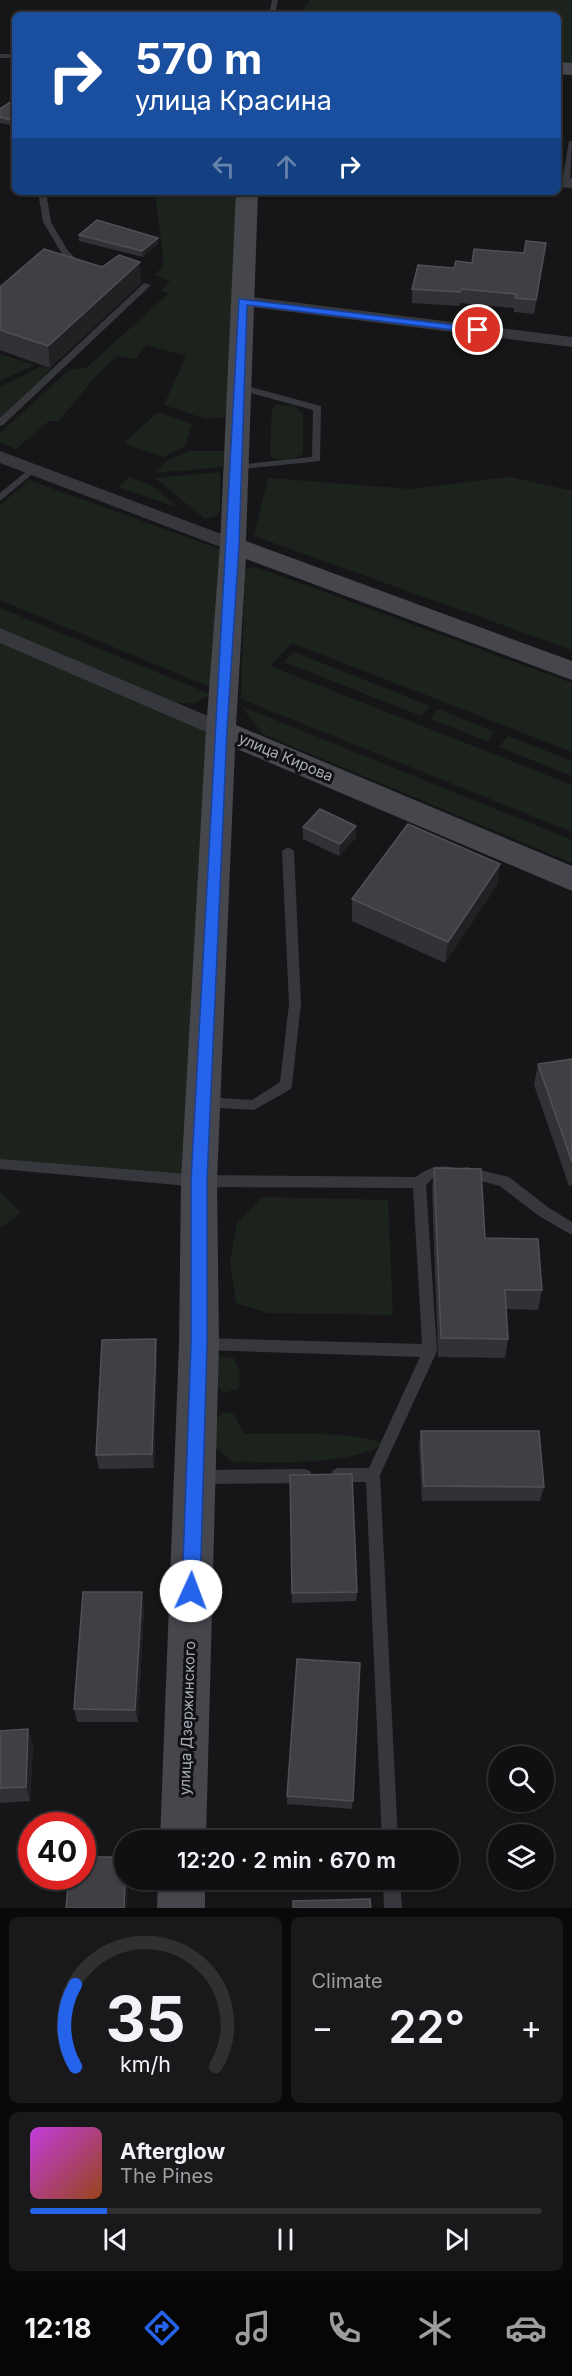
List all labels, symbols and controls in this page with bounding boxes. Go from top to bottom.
text: 570 m [135,33,262,84]
icon: right [36,36,114,114]
text: улица Красина [135,84,332,117]
icon: left [207,150,240,183]
icon: ahead [270,150,303,183]
icon: right [333,150,366,183]
pin [452,304,503,355]
icon: arrive [461,313,494,346]
street label: улица Кирова [236,729,336,785]
position arrow [159,1559,223,1623]
street label: улица Дзержинского [175,1640,199,1796]
map controls [488,1746,554,1890]
button: search [488,1746,554,1812]
speed limit sign: 40 [18,1812,96,1890]
button: layers [488,1824,554,1890]
text: 12:20 · 2 min · 670 m [177,1847,396,1873]
text: Climate [312,1969,383,1993]
text: 35 [105,1981,185,2056]
text: 22° [388,1999,465,2054]
text: − [312,2007,333,2047]
text: + [520,2007,542,2047]
text: km/h [120,2051,171,2077]
text: Afterglow [120,2138,225,2164]
text: The Pines [120,2164,214,2188]
icon: previous [99,2223,132,2256]
icon: pause [269,2223,302,2256]
icon: next [440,2223,473,2256]
icon: directions [141,2307,183,2349]
icon: music [232,2307,274,2349]
icon: phone [323,2307,365,2349]
icon: climate [414,2307,456,2349]
icon: car [505,2307,547,2349]
text: 12:18 [25,2312,91,2345]

